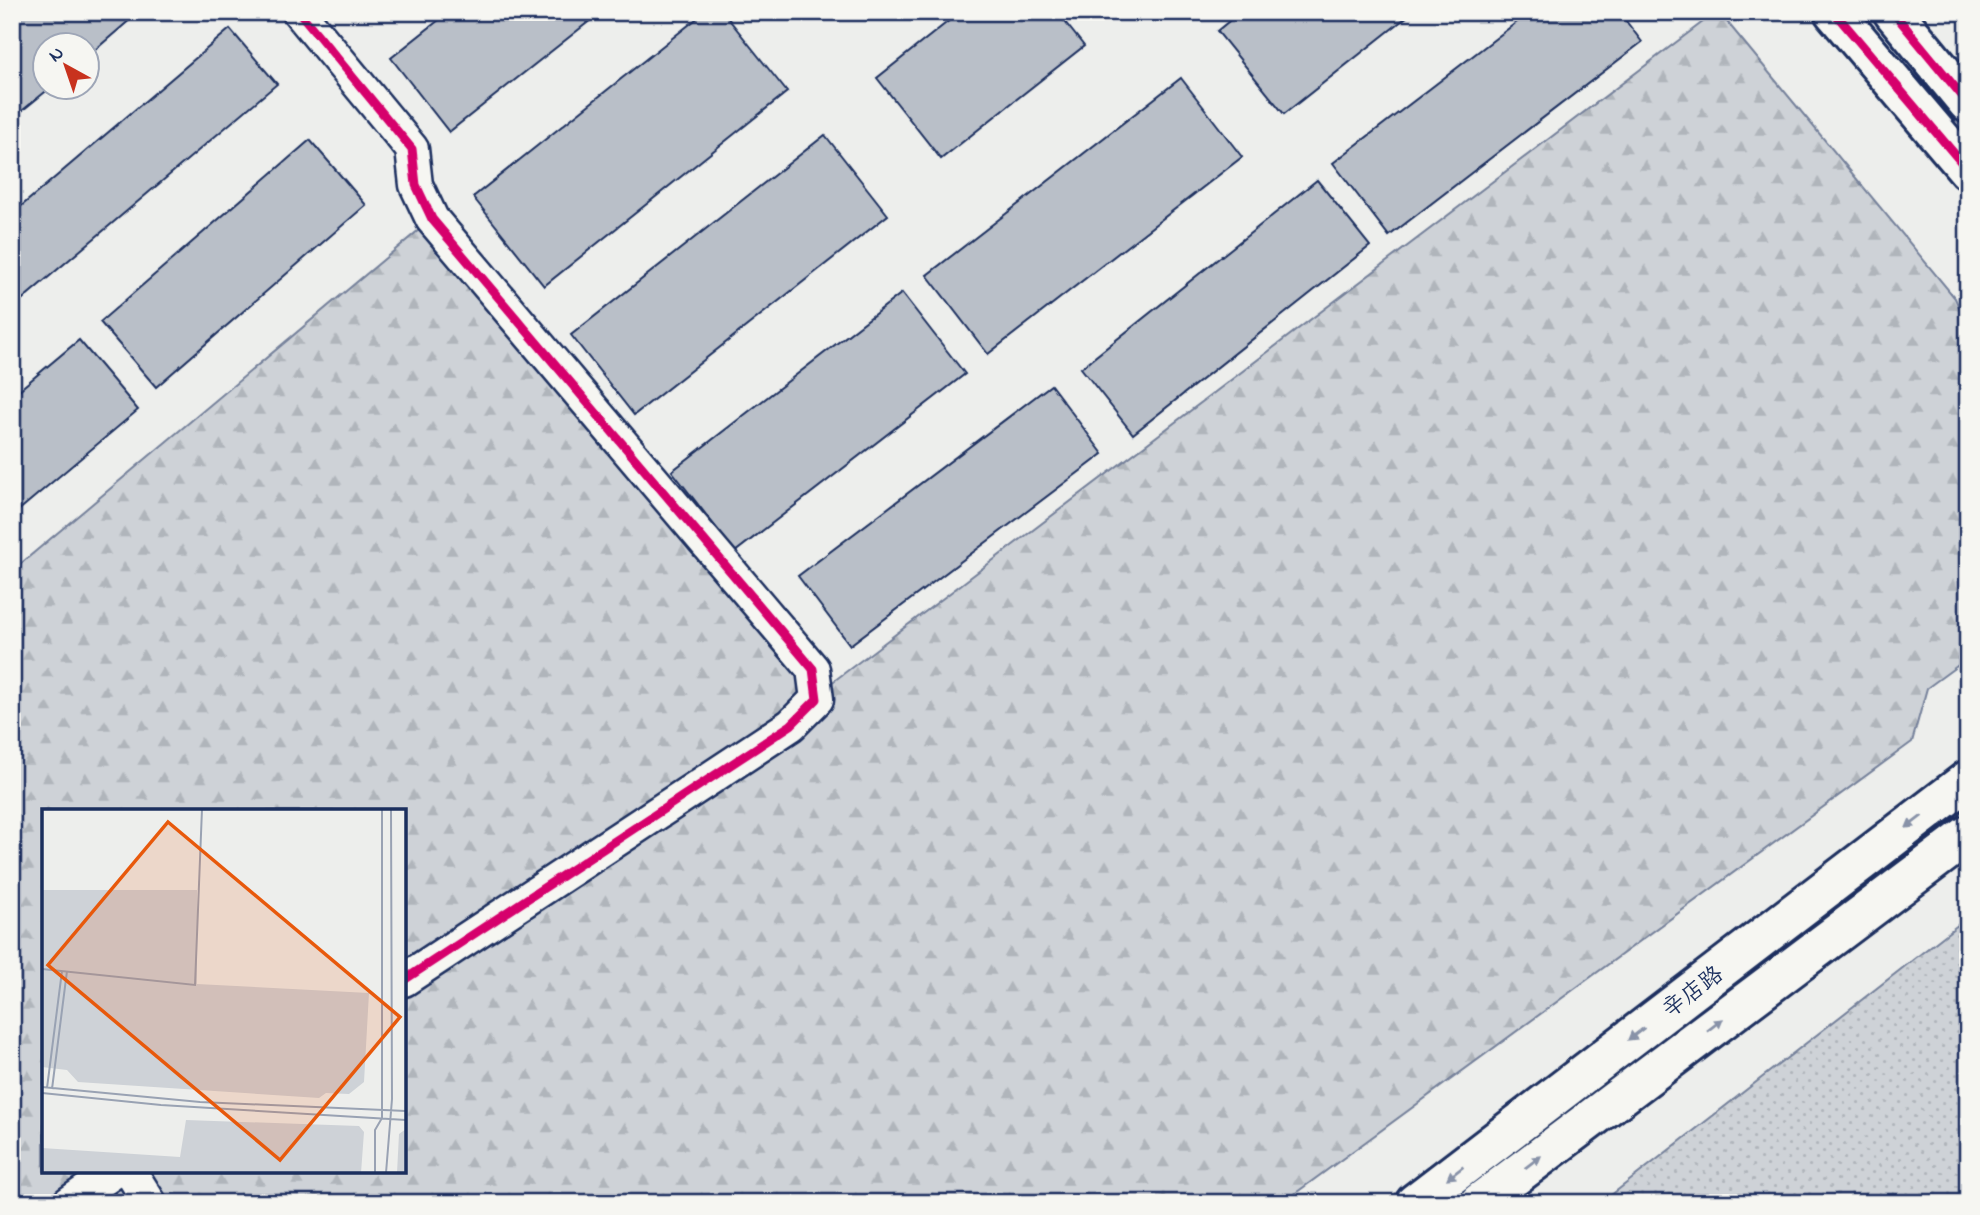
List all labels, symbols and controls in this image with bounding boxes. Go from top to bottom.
north arrow [32,32,102,102]
text: N [43,40,70,69]
inset map [42,809,406,1173]
one-way arrow [1905,814,1923,829]
street label: 辛店路 [1656,959,1731,1027]
one-way arrow [1706,1018,1724,1032]
one-way arrow [1627,1027,1645,1042]
one-way arrow [1524,1154,1542,1169]
one-way arrow [1446,1165,1464,1179]

